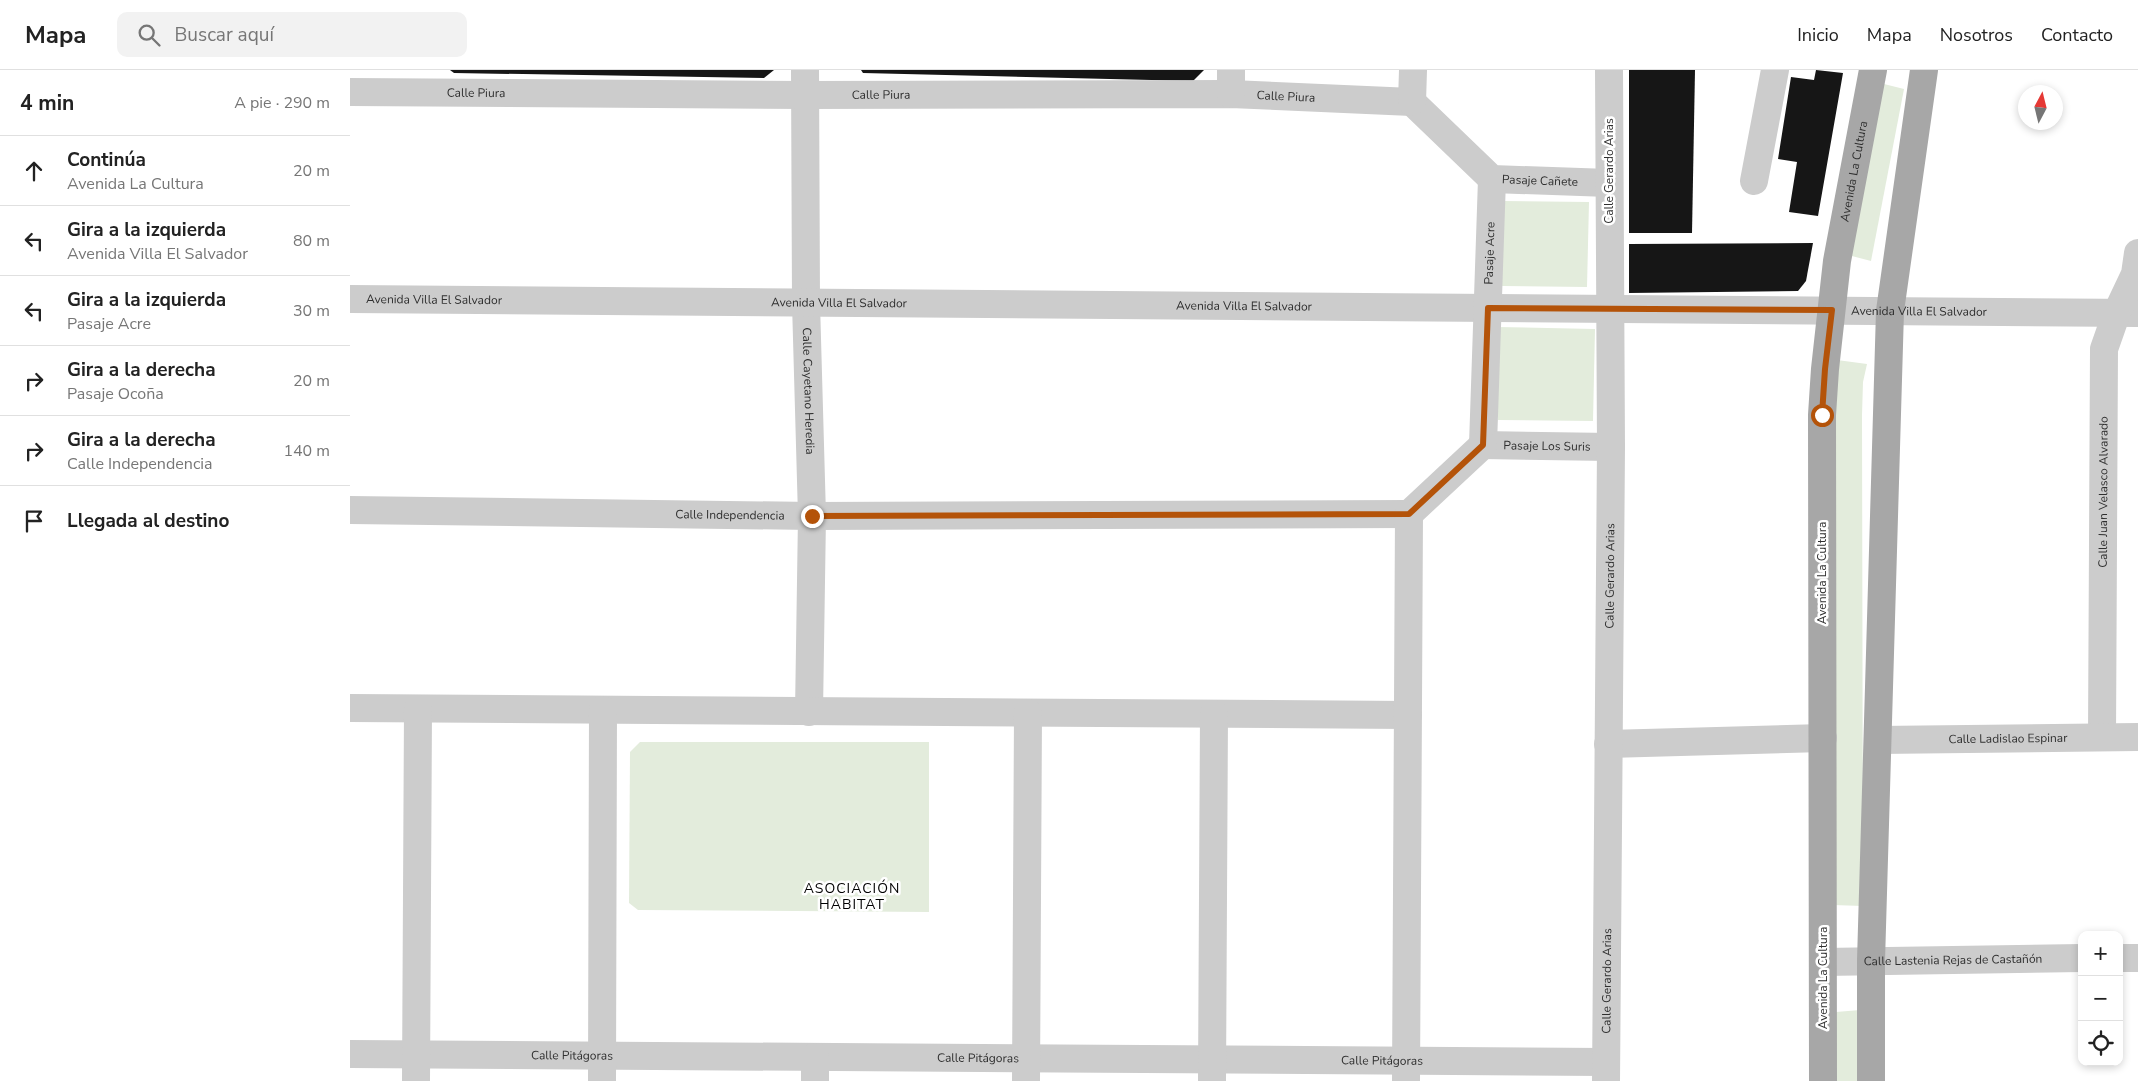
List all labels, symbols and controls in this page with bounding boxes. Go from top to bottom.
search box [117,12,467,57]
text: Mapa [25,19,87,51]
icon: search [135,21,163,49]
text: Buscar aquí [175,22,274,48]
text: Inicio [1797,23,1839,47]
text: Mapa [1867,23,1912,47]
text: Nosotros [1940,23,2013,47]
text: Contacto [2041,23,2113,47]
street label: Calle Piura [447,85,505,101]
north arrow [2018,85,2063,130]
street label: Calle Piura [852,87,910,103]
street label: Calle Piura [1256,87,1316,106]
text: 4 min [20,89,74,117]
text: A pie · 290 m [234,92,330,114]
street label: Calle Gerardo Arias [1601,118,1617,224]
street label: Avenida La Cultura [1837,119,1871,223]
text: Continúa [67,147,146,173]
icon: ahead [20,157,48,185]
text: 20 m [293,160,330,182]
street label: Pasaje Cañete [1502,171,1578,190]
text: Avenida La Cultura [67,173,204,195]
text: Gira a la izquierda [67,217,226,243]
street label: Pasaje Acre [1480,221,1499,285]
icon: left [20,227,48,255]
text: 80 m [293,230,330,252]
text: Avenida Villa El Salvador [67,243,248,265]
text: Gira a la izquierda [67,287,226,313]
street label: Avenida Villa El Salvador [366,291,503,308]
street label: Avenida Villa El Salvador [771,294,908,311]
icon: left [20,297,48,325]
street label: Avenida Villa El Salvador [1176,297,1313,315]
text: 30 m [293,300,330,322]
street label: Avenida Villa El Salvador [1851,303,1988,320]
text: Pasaje Acre [67,313,151,335]
street label: Calle Cayetano Heredia [799,327,818,455]
text: Gira a la derecha [67,357,216,383]
icon: right [20,367,48,395]
text: 20 m [293,370,330,392]
text: Pasaje Ocoña [67,383,164,405]
route start [1811,404,1834,427]
street label: Calle Juan Velasco Alvarado [2095,416,2112,568]
text: Gira a la derecha [67,427,216,453]
icon: right [20,437,48,465]
street label: Pasaje Los Suris [1503,437,1591,455]
text: 140 m [283,440,330,462]
text: Calle Independencia [67,453,212,475]
route end [801,505,824,528]
street label: Calle Independencia [675,506,785,524]
icon: arrive [20,507,48,535]
text: Llegada al destino [67,508,229,534]
street label: Avenida La Cultura [1814,522,1830,624]
street label: Calle Gerardo Arias [1602,523,1618,629]
street label: Calle Ladislao Espinar [1948,730,2068,747]
district label: ASOCIACIÓN HABITAT [804,879,900,914]
street label: Avenida La Cultura [1815,927,1831,1029]
street label: Calle Gerardo Arias [1598,928,1615,1034]
map controls [2078,931,2123,1066]
button: + [2078,931,2123,976]
street label: Calle Lastenia Rejas de Castañón [1863,951,2043,969]
button: − [2078,976,2123,1021]
button: locate [2078,1021,2123,1066]
street label: Calle Pitágoras [531,1047,613,1064]
street label: Calle Pitágoras [937,1050,1019,1066]
street label: Calle Pitágoras [1341,1052,1423,1069]

